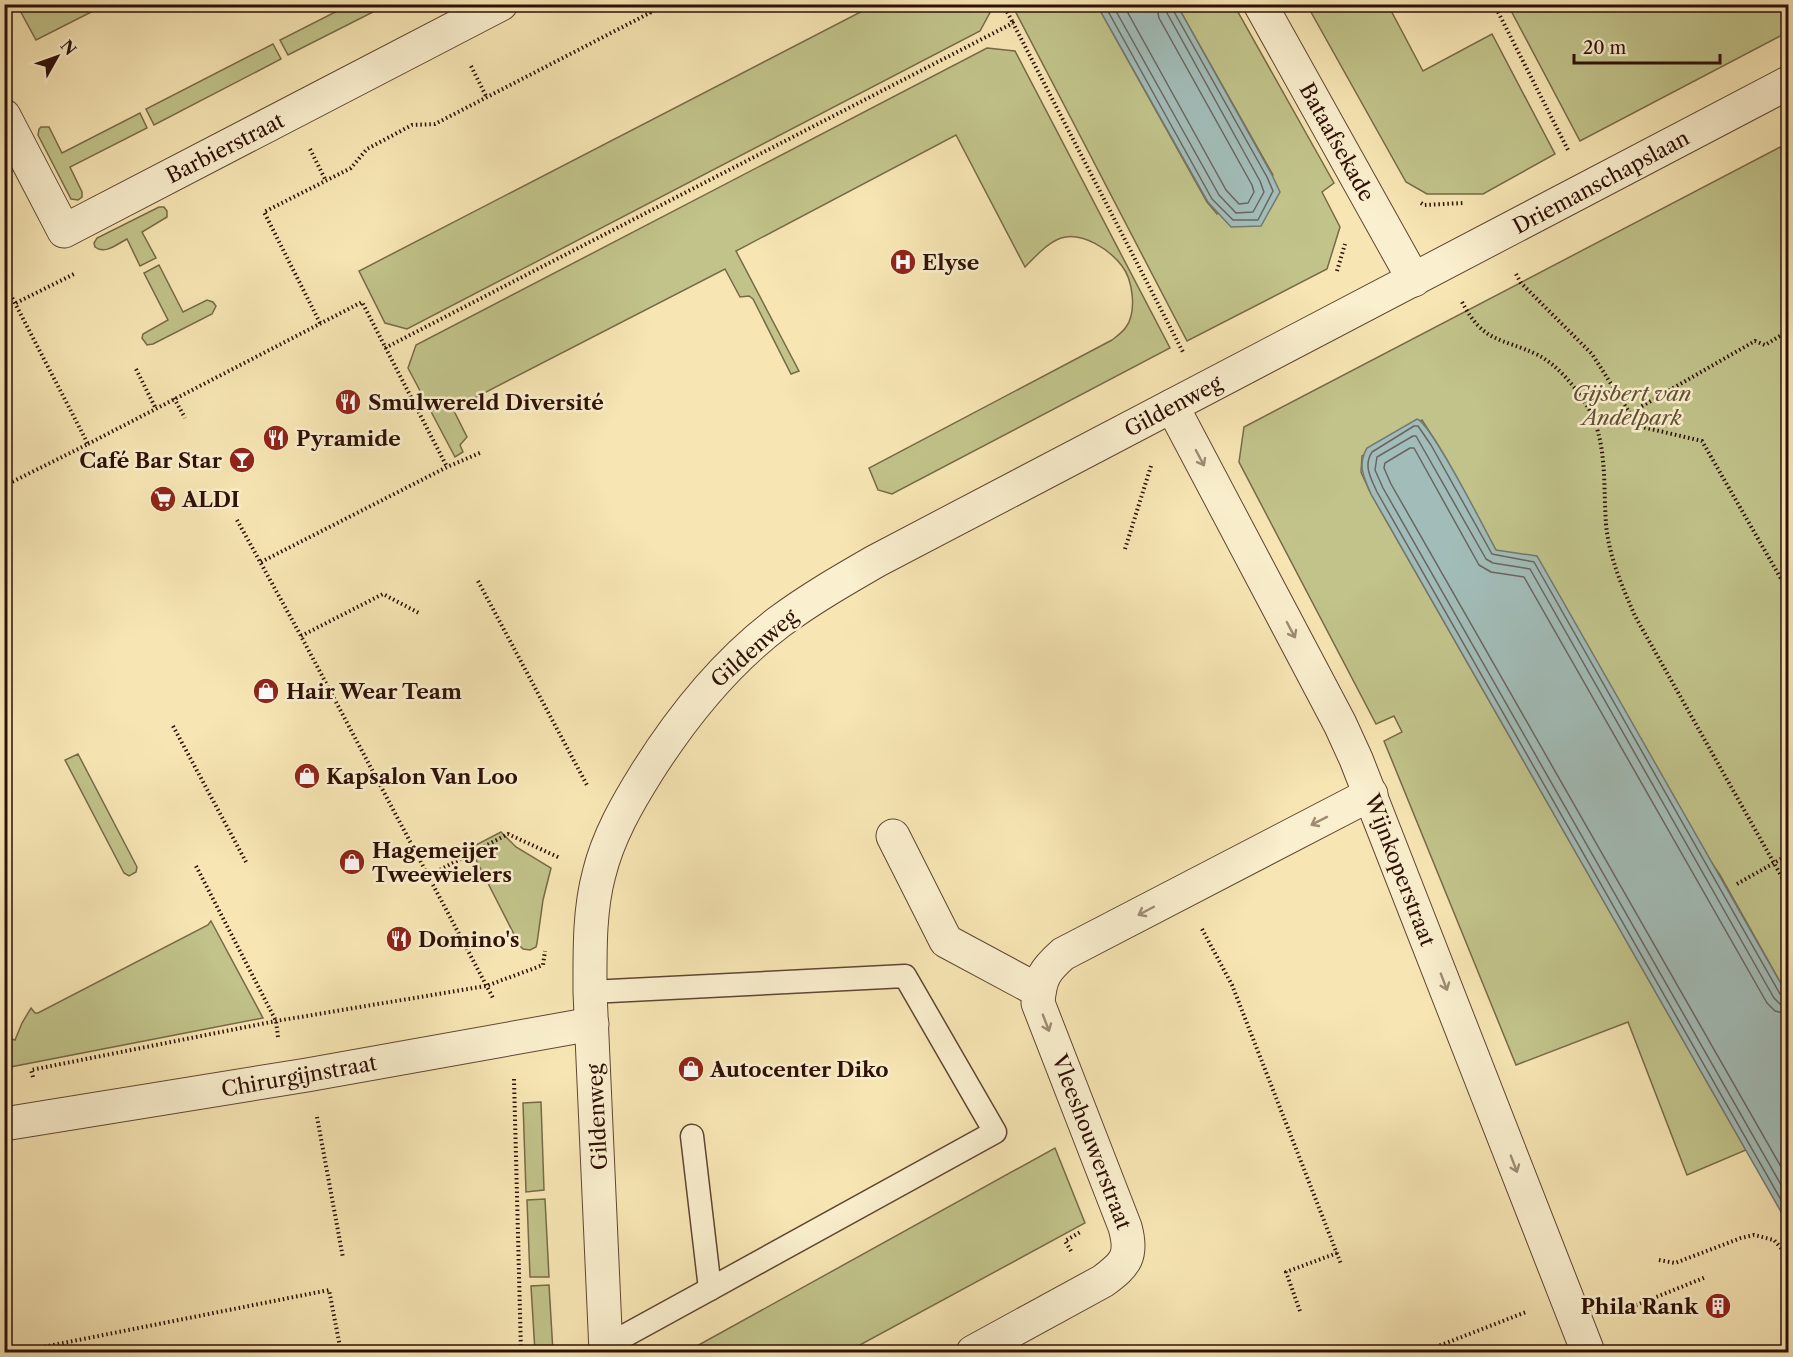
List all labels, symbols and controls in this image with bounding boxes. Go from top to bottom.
north arrow [27,27,87,87]
scale bar [1574,27,1720,65]
text: N [56,36,81,59]
text: 20 m [1583,37,1627,59]
street label: Bataafsekade [1294,79,1380,205]
street label: Barbierstraat [162,107,289,188]
street label: Driemanschapslaan [1509,125,1693,239]
hospital icon: Elyse [888,247,918,277]
place label: Elyse [922,250,979,275]
street label: Gildenweg [1120,370,1227,442]
park label: Gijsbert van Andelpark [1573,381,1691,430]
restaurant icon: Smulwereld Diversité [333,387,363,417]
place label: Smulwereld Diversité [368,390,604,415]
restaurant icon: Pyramide [261,423,291,453]
place label: Pyramide [296,426,401,451]
bar icon: Café Bar Star [227,445,257,475]
place label: Café Bar Star [79,448,223,473]
one-way arrow [1194,448,1206,466]
supermarket icon: ALDI [148,484,178,514]
place label: ALDI [181,487,240,512]
street label: Gildenweg [706,603,803,692]
one-way arrow [1285,621,1297,638]
shop icon: Hair Wear Team [251,676,281,706]
place label: Hair Wear Team [286,679,462,704]
shop icon: Kapsalon Van Loo [292,761,322,791]
place label: Kapsalon Van Loo [326,764,518,789]
street label: Wijnkoperstraat [1359,789,1441,950]
one-way arrow [1310,816,1328,827]
place label: Hagemeijer Tweewielers [372,838,512,887]
shop icon: Hagemeijer Tweewielers [337,847,367,877]
one-way arrow [1137,906,1155,917]
restaurant icon: Domino's [384,924,414,954]
place label: Domino's [418,927,520,952]
one-way arrow [1439,972,1450,991]
one-way arrow [1041,1013,1052,1032]
street label: Chirurgijnstraat [219,1050,379,1102]
street label: Vleeshouwerstraat [1047,1050,1137,1234]
shop icon: Autocenter Diko [676,1054,706,1084]
place label: Autocenter Diko [709,1057,889,1082]
street label: Gildenweg [582,1062,612,1171]
one-way arrow [1510,1154,1521,1172]
building icon: Phila Rank [1703,1291,1733,1321]
place label: Phila Rank [1581,1294,1699,1319]

